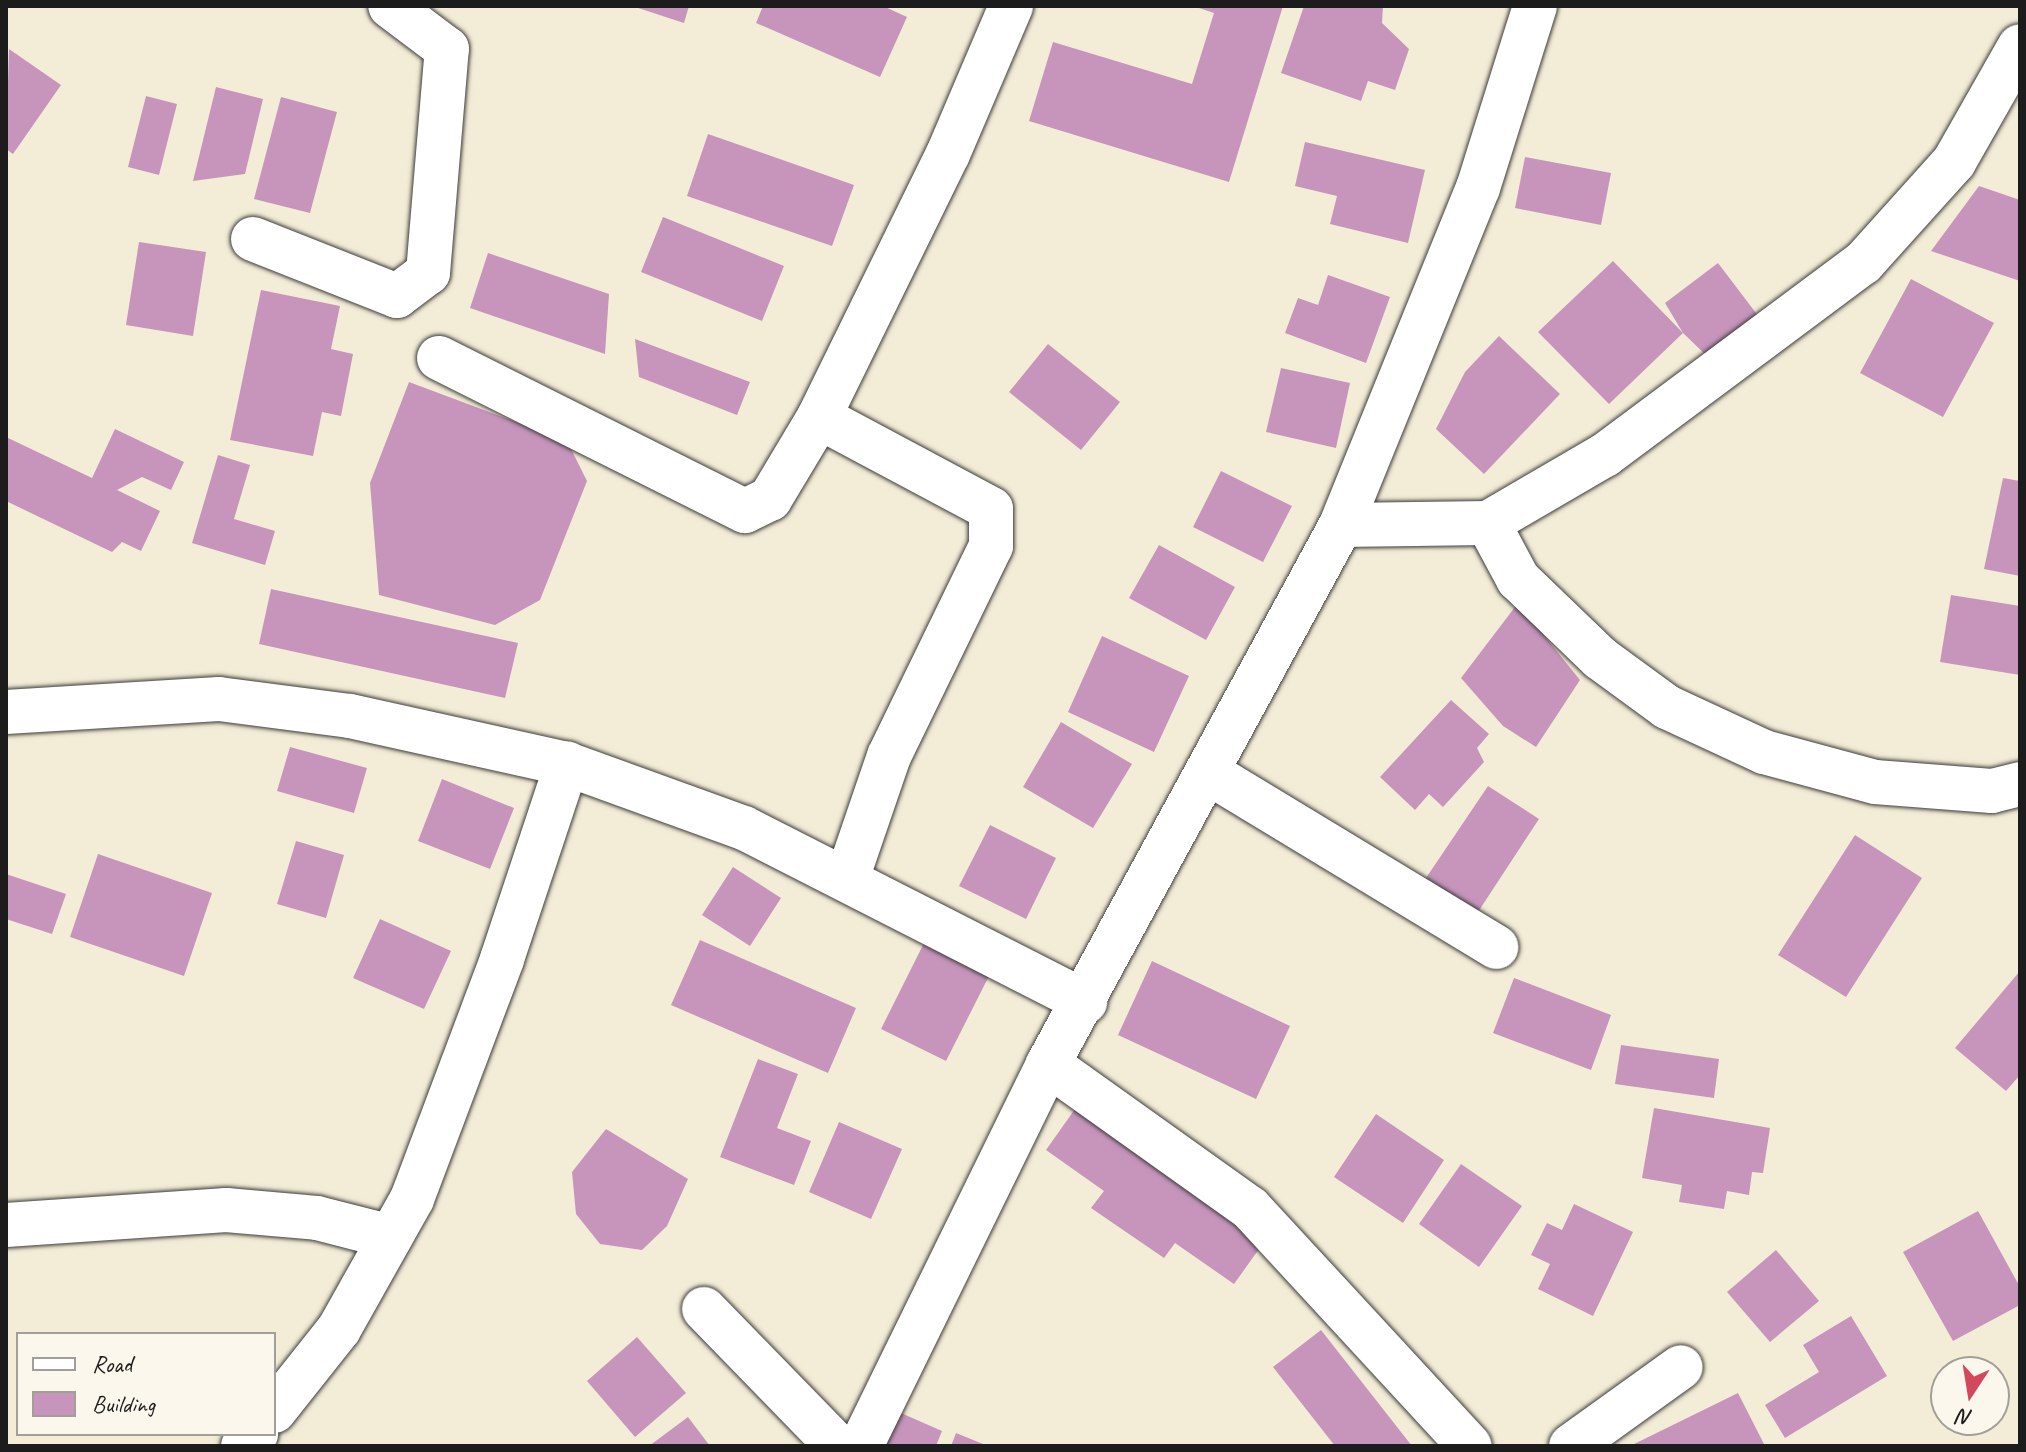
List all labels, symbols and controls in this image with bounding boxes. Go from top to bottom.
legend [16,1332,276,1436]
text: Road [92,1349,132,1379]
north arrow [1930,1356,2010,1436]
text: Building [92,1389,155,1419]
text: N [1956,1402,1975,1433]

